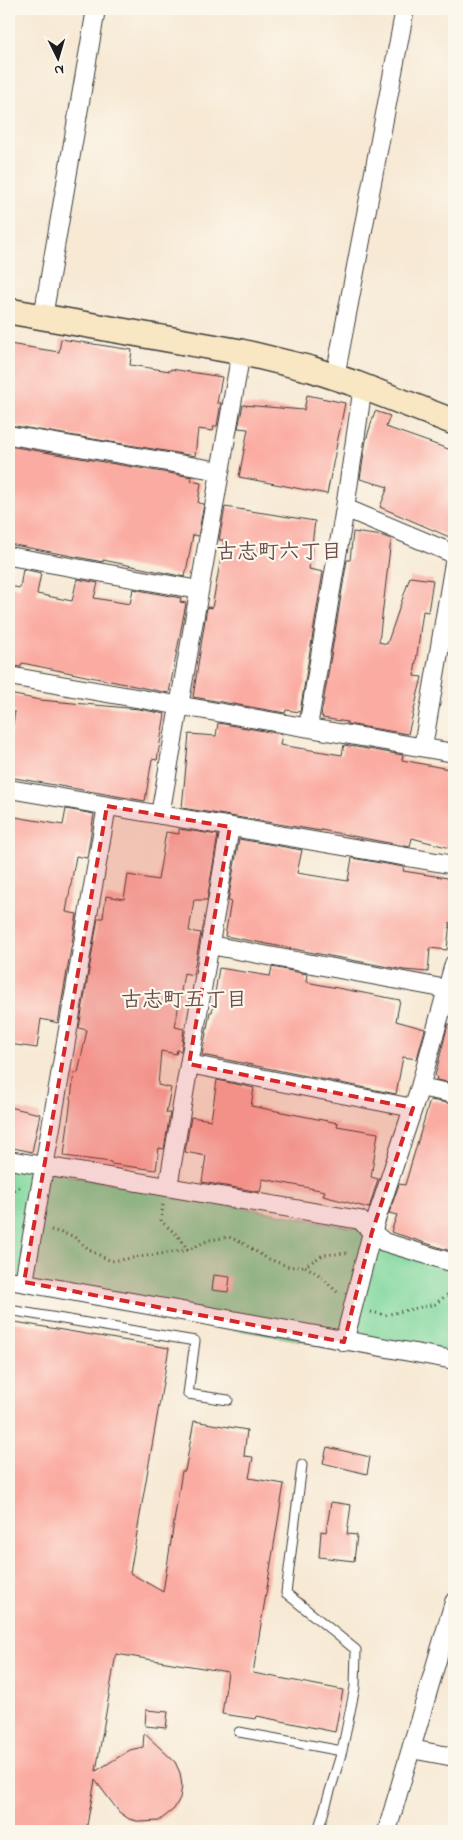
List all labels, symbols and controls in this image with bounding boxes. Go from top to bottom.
north arrow [32,32,82,82]
text: N [53,59,65,80]
district label: 古志町六丁目 [216,538,342,568]
district label: 古志町五丁目 [121,986,247,1016]

